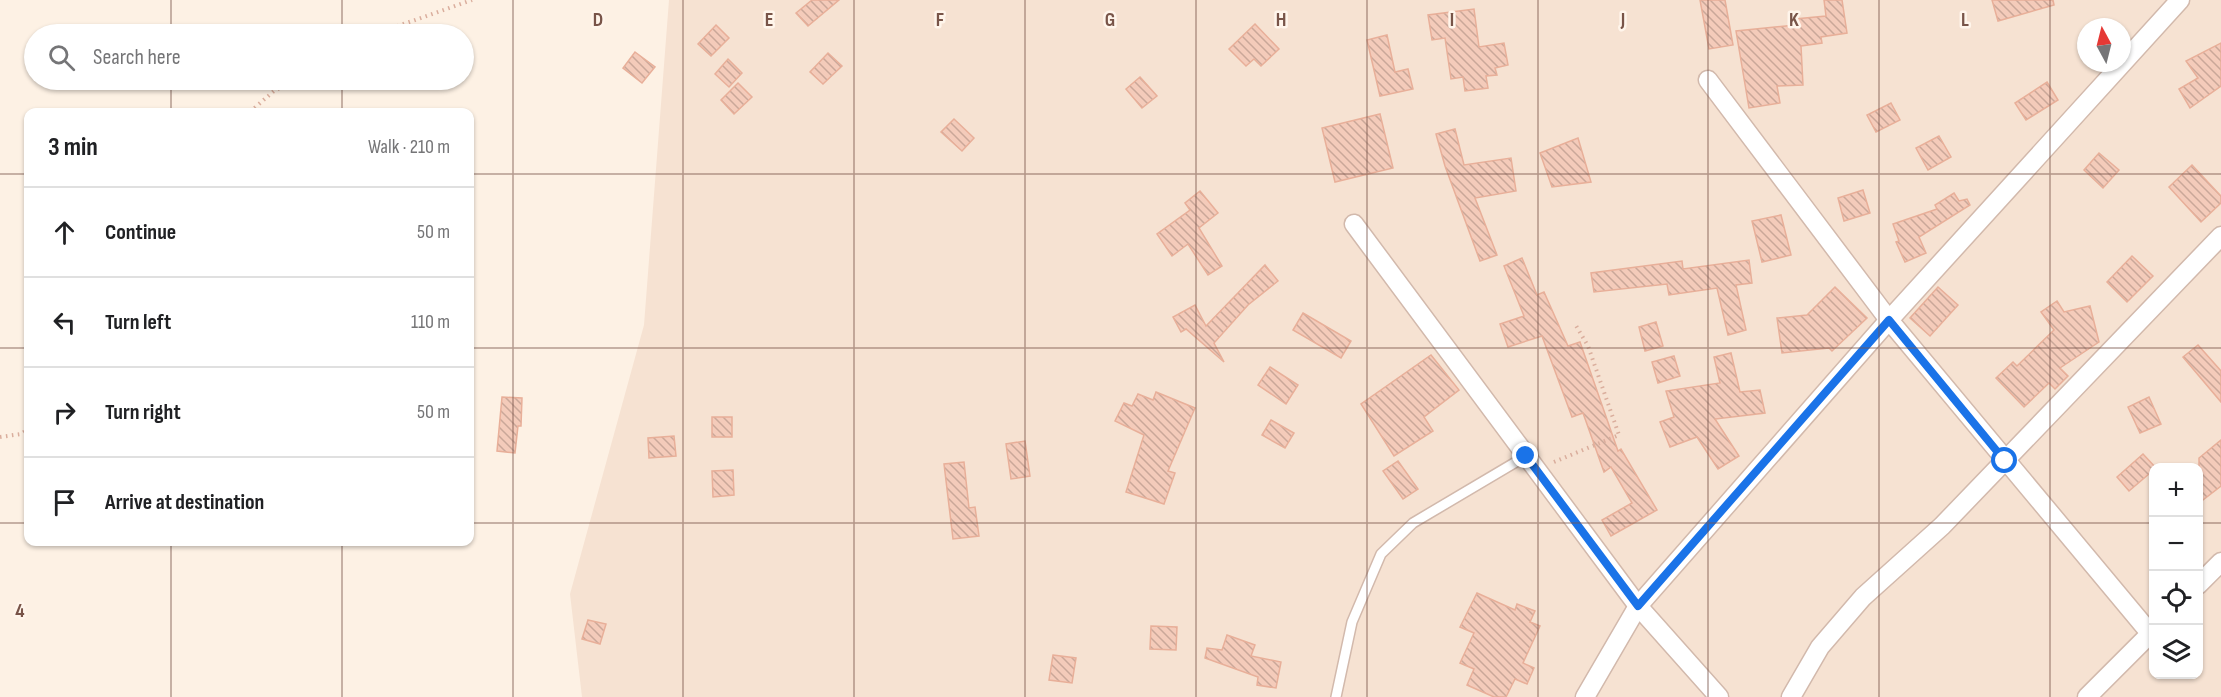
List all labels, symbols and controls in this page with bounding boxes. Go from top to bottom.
text: D [593,8,603,32]
text: E [765,8,773,32]
text: F [936,8,944,32]
text: G [1105,8,1115,32]
text: H [1276,8,1286,32]
text: I [1450,8,1454,32]
text: J [1620,8,1625,32]
text: K [1789,8,1799,32]
text: L [1961,8,1969,32]
north arrow [2077,18,2131,72]
search box [24,24,474,90]
icon: search [45,41,78,74]
text: Search here [93,44,180,71]
text: 3 min [48,132,98,163]
text: Walk · 210 m [368,135,450,159]
icon: ahead [48,216,81,249]
text: Continue [105,219,176,246]
text: 50 m [417,220,450,244]
icon: left [48,306,81,339]
text: Turn left [105,309,171,336]
text: 110 m [411,310,450,334]
icon: right [48,396,81,429]
text: Turn right [105,399,181,426]
text: 50 m [417,400,450,424]
route end [1512,442,1538,468]
route start [1991,447,2017,473]
map controls [2149,463,2203,679]
button: + [2149,463,2203,517]
icon: arrive [48,486,81,519]
text: Arrive at destination [105,489,264,516]
button: − [2149,517,2203,571]
button: locate [2149,571,2203,625]
text: 4 [15,599,25,623]
button: layers [2149,625,2203,679]

